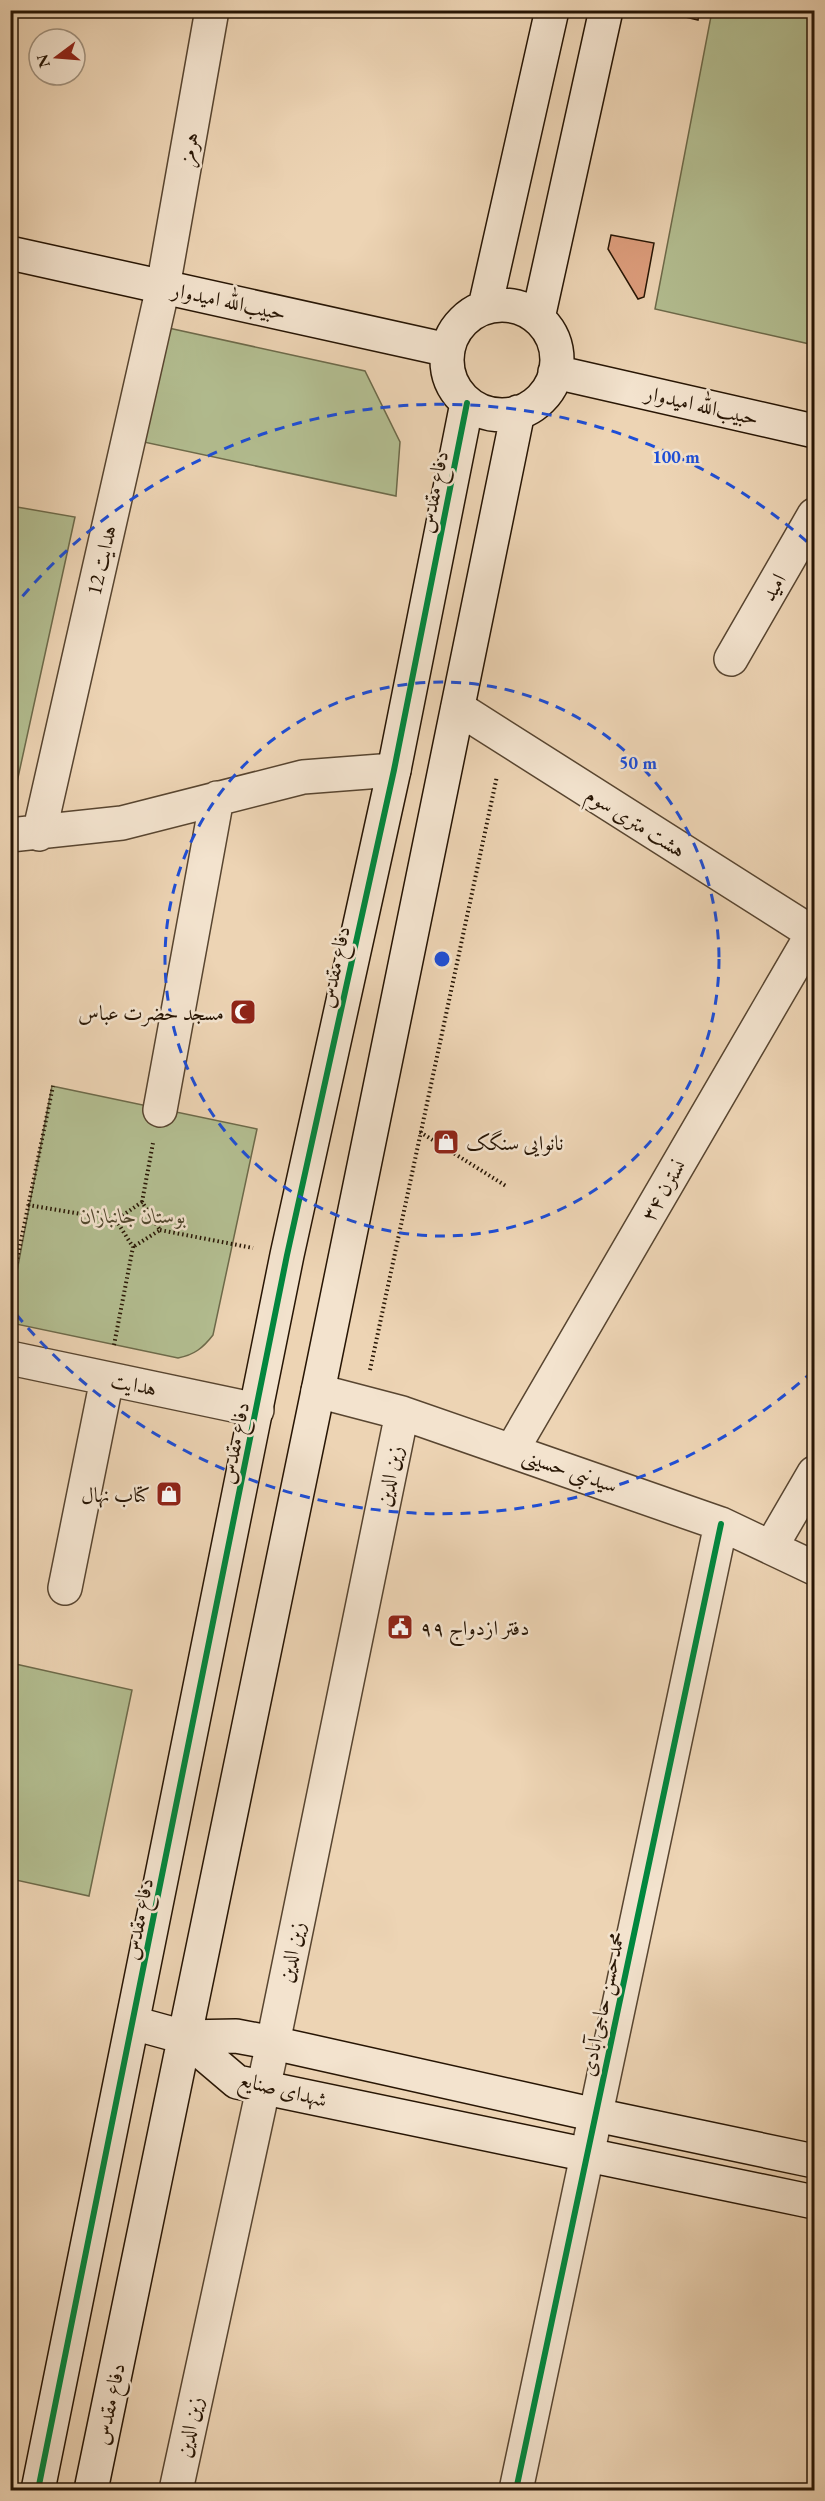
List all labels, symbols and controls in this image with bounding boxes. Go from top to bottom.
north arrow [27,27,87,87]
text: N [31,52,55,70]
street label: هرمز [172,130,206,168]
street label: حبیب‌الله امیدوار [167,272,289,327]
street label: حبیب‌الله امیدوار [640,375,762,432]
text: 100 m [652,445,700,468]
street label: دفاع مقدس [412,449,459,536]
street label: هدایت 12 [80,523,122,597]
street label: امید [754,568,792,606]
text: 50 m [619,751,657,774]
street label: هشت متری سوم [578,781,691,868]
street label: دفاع مقدس [312,924,361,1011]
centre of rings [432,949,452,969]
mosque icon: مسجد حضرت عباس [228,997,258,1027]
place label: مسجد حضرت عباس [78,999,224,1027]
shop icon: نانوایی سنگک [431,1127,461,1157]
place label: نانوایی سنگک [466,1129,563,1157]
street label: نسترن ۳۴ [634,1154,692,1226]
park label: بوستان جانبازان [80,1202,186,1229]
street label: هدایت [109,1366,159,1402]
street label: دفاع مقدس [213,1400,260,1487]
street label: سیدنبی حسینی [518,1441,621,1501]
street label: زین الدین [369,1443,409,1509]
shop icon: کتاب نهال [154,1479,184,1509]
place label: کتاب نهال [81,1481,150,1509]
public building icon: دفتر ازدواج ۹۹ [385,1612,415,1642]
place label: دفتر ازدواج ۹۹ [420,1614,529,1647]
street label: دفاع مقدس [117,1876,164,1963]
street label: زین الدین [271,1919,311,1985]
street label: محمدحسن حاجی‌آبادی [573,1929,632,2079]
street label: شهدای صنایع [234,2065,330,2119]
street label: دفاع مقدس [87,2361,136,2448]
street label: زین الدین [169,2394,209,2460]

